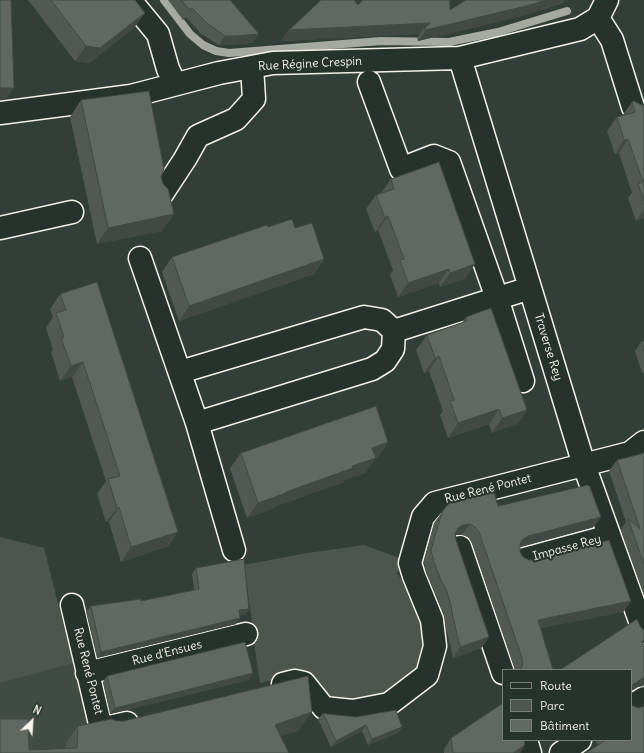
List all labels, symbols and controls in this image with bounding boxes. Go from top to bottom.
street label: Rue Régine Crespin [258,54,362,74]
street label: Traverse Rey [531,312,565,382]
street label: Rue René Pontet [443,471,533,507]
street label: Impasse Rey [531,532,603,564]
street label: Rue René Pontet [70,626,106,716]
street label: Rue d'Ensues [131,637,203,669]
legend [502,669,632,741]
text: Route [540,678,572,693]
text: Parc [540,698,565,713]
north arrow [12,701,52,741]
text: N [31,702,43,718]
text: Bâtiment [540,718,589,733]

